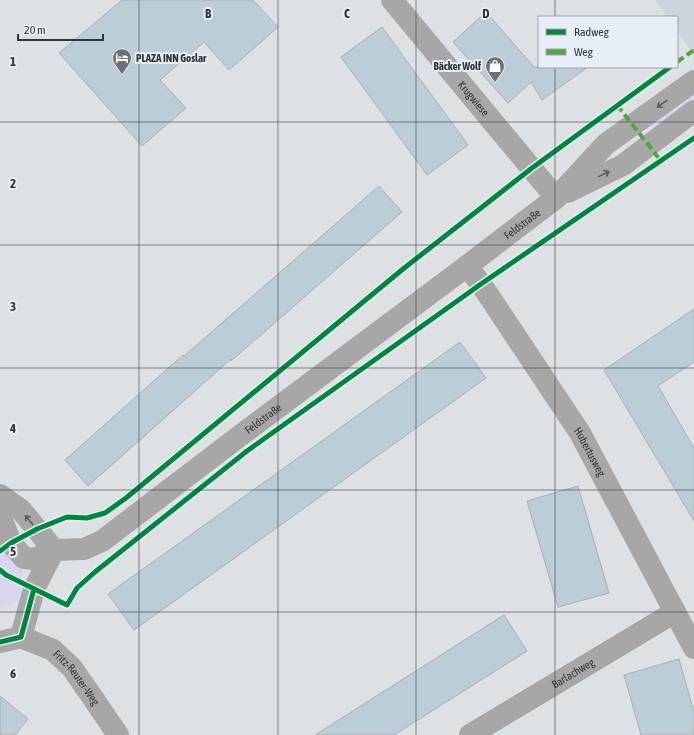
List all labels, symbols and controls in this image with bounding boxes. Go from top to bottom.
text: B [205,6,212,21]
text: C [344,6,350,21]
text: D [482,6,490,21]
scale bar [18,16,103,42]
legend [538,16,678,68]
text: 20 m [24,23,46,37]
text: Radweg [574,25,610,39]
text: Weg [574,45,594,59]
hotel icon: PLAZA INN Goslar [111,47,133,75]
place label: PLAZA INN Goslar [136,52,207,64]
text: 1 [10,54,16,69]
shop icon: Bäcker Wolf [484,55,506,83]
place label: Bäcker Wolf [433,60,482,72]
street label: Krugwiese [456,79,492,118]
one-way arrow [657,100,668,108]
one-way arrow [597,170,609,177]
text: 2 [10,176,16,191]
street label: Feldstraße [502,206,543,242]
text: 3 [10,299,16,314]
street label: Feldstraße [242,401,284,436]
text: 4 [9,421,16,436]
street label: Hubertusweg [572,425,608,479]
one-way arrow [25,515,34,525]
text: 5 [10,544,16,559]
street label: Fritz-Reuter-Weg [51,648,102,708]
street label: Barlachweg [550,656,596,691]
text: 6 [10,666,16,681]

